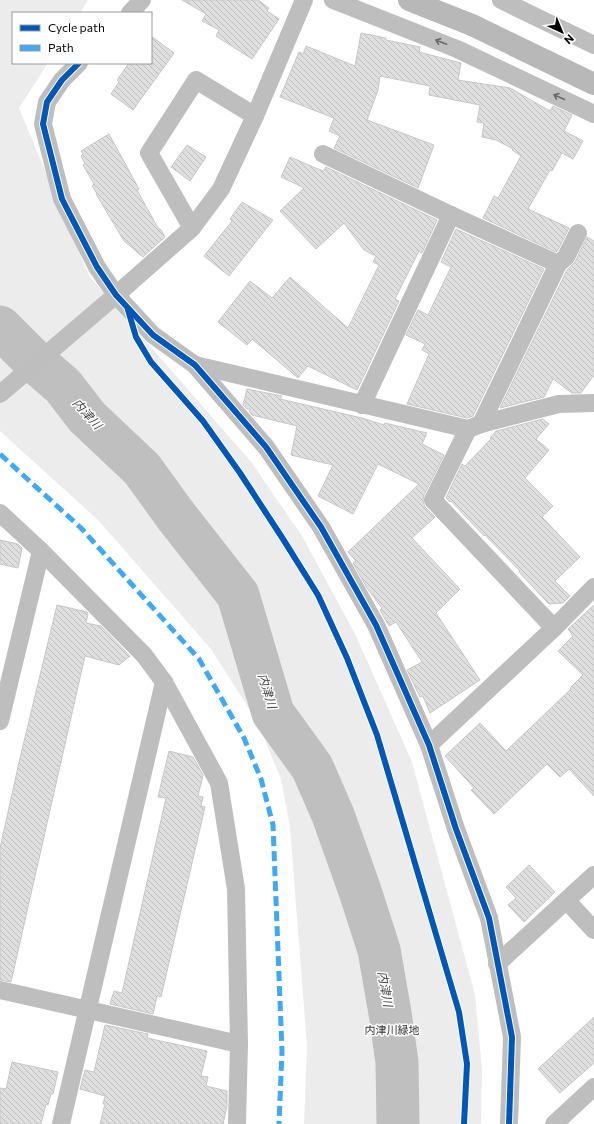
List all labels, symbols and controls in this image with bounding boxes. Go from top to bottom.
legend [12,12,152,64]
north arrow [542,12,582,52]
text: Cycle path [48,20,105,34]
text: N [562,32,577,47]
one-way arrow [435,38,447,46]
text: Path [48,40,74,54]
one-way arrow [553,93,565,100]
water label: 内津川 [70,395,106,433]
water label: 内津川 [256,671,280,712]
water label: 内津川 [376,970,396,1010]
park label: 内津川緑地 [365,1023,420,1036]

